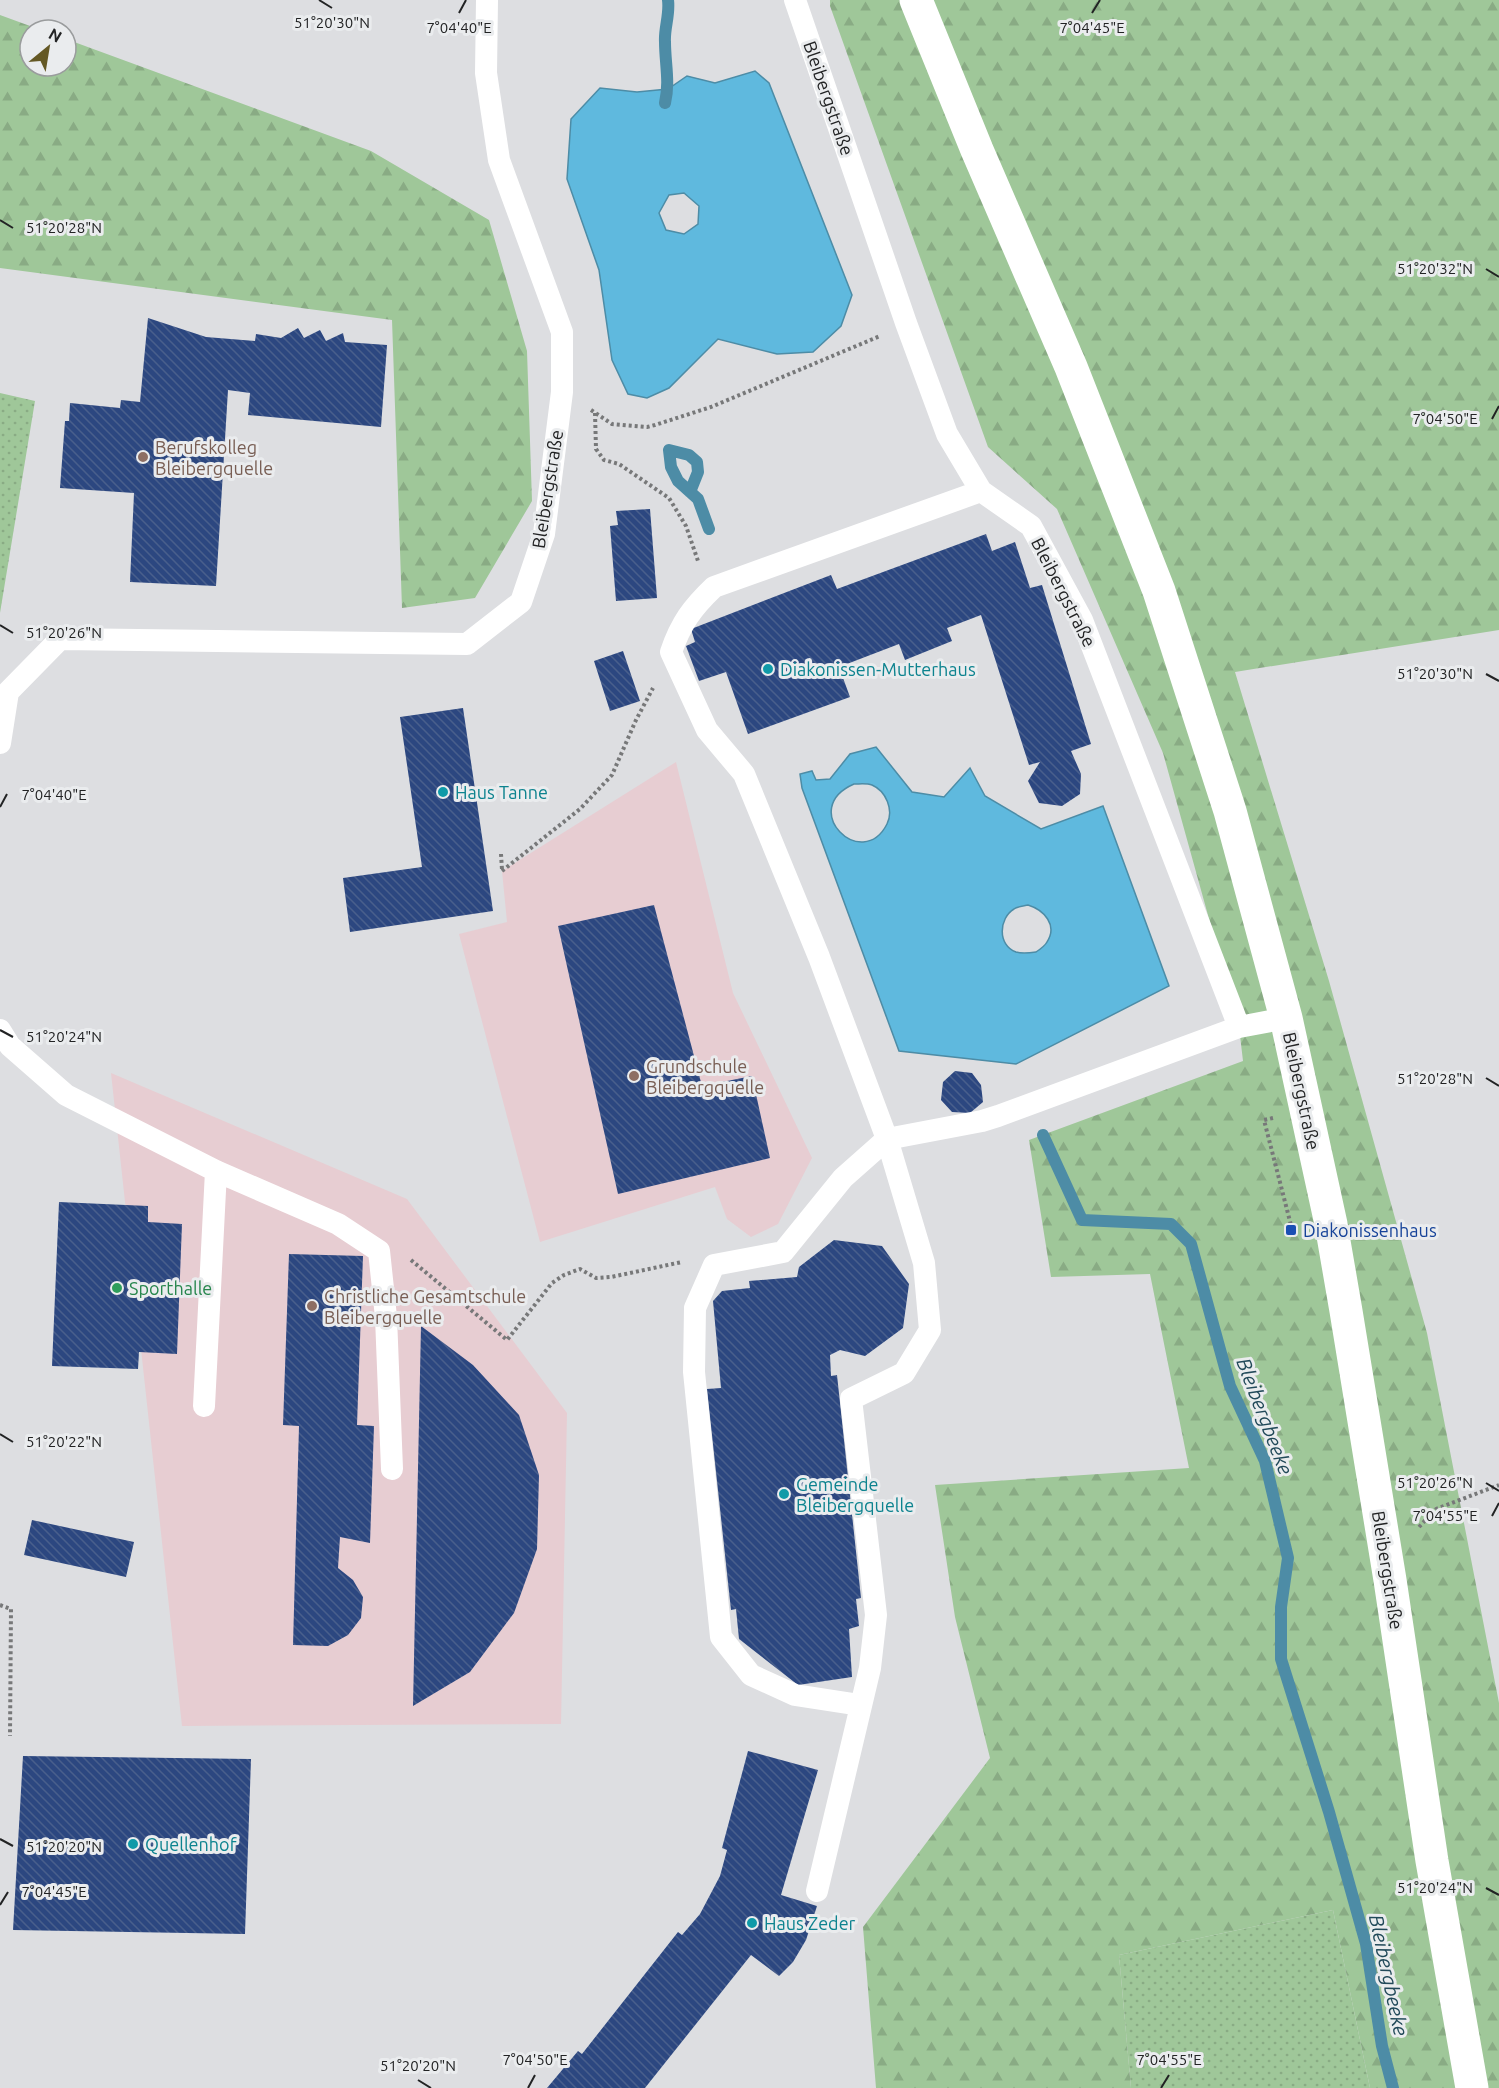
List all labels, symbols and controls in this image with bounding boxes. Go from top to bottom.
text: 51°20'30"N [294,14,370,31]
north arrow [18,18,78,78]
text: 7°04'40"E [426,19,492,36]
text: 7°04'45"E [1059,19,1125,36]
text: N [46,24,65,46]
street label: Bleibergstraße [800,38,858,158]
text: 51°20'28"N [26,219,102,236]
text: 51°20'32"N [1397,260,1473,277]
text: 7°04'50"E [1412,410,1478,427]
street label: Bleibergstraße [528,428,566,550]
place label: Berufskolleg Bleibergquelle [155,437,273,478]
marker: Berufskolleg Bleibergquelle [136,450,150,464]
street label: Bleibergstraße [1028,534,1100,650]
text: 51°20'26"N [26,624,102,641]
place label: Diakonissen-Mutterhaus [780,659,976,679]
marker: Diakonissen-Mutterhaus [761,662,775,676]
text: 51°20'30"N [1397,665,1473,682]
place label: Haus Tanne [455,782,548,802]
marker: Haus Tanne [436,785,450,799]
text: 7°04'40"E [21,786,87,803]
text: 51°20'24"N [26,1028,102,1045]
street label: Bleibergstraße [1280,1030,1324,1152]
place label: Grundschule Bleibergquelle [646,1056,764,1097]
marker: Grundschule Bleibergquelle [627,1069,641,1083]
text: 51°20'28"N [1397,1070,1473,1087]
place label: Diakonissenhaus [1303,1220,1437,1240]
marker: Diakonissenhaus [1284,1223,1298,1237]
place label: Sporthalle [129,1278,212,1298]
marker: Sporthalle [110,1281,124,1295]
place label: Christliche Gesamtschule Bleibergquelle [324,1286,526,1327]
marker: Christliche Gesamtschule Bleibergquelle [305,1299,319,1313]
water label: Bleibergbeeke [1232,1354,1298,1478]
text: 51°20'22"N [26,1433,102,1450]
place label: Gemeinde Bleibergquelle [796,1474,914,1515]
text: 51°20'26"N [1397,1474,1473,1491]
marker: Gemeinde Bleibergquelle [777,1487,791,1501]
text: 7°04'55"E [1412,1507,1478,1524]
street label: Bleibergstraße [1369,1509,1407,1631]
place label: Quellenhof [145,1834,237,1855]
marker: Quellenhof [126,1837,140,1851]
text: 51°20'20"N [26,1838,102,1855]
text: 51°20'24"N [1397,1879,1473,1896]
text: 7°04'45"E [21,1883,87,1900]
water label: Bleibergbeeke [1365,1912,1413,2038]
place label: Haus Zeder [764,1913,856,1933]
marker: Haus Zeder [745,1916,759,1930]
text: 7°04'50"E [502,2051,568,2068]
text: 7°04'55"E [1136,2051,1202,2068]
text: 51°20'20"N [380,2057,456,2074]

